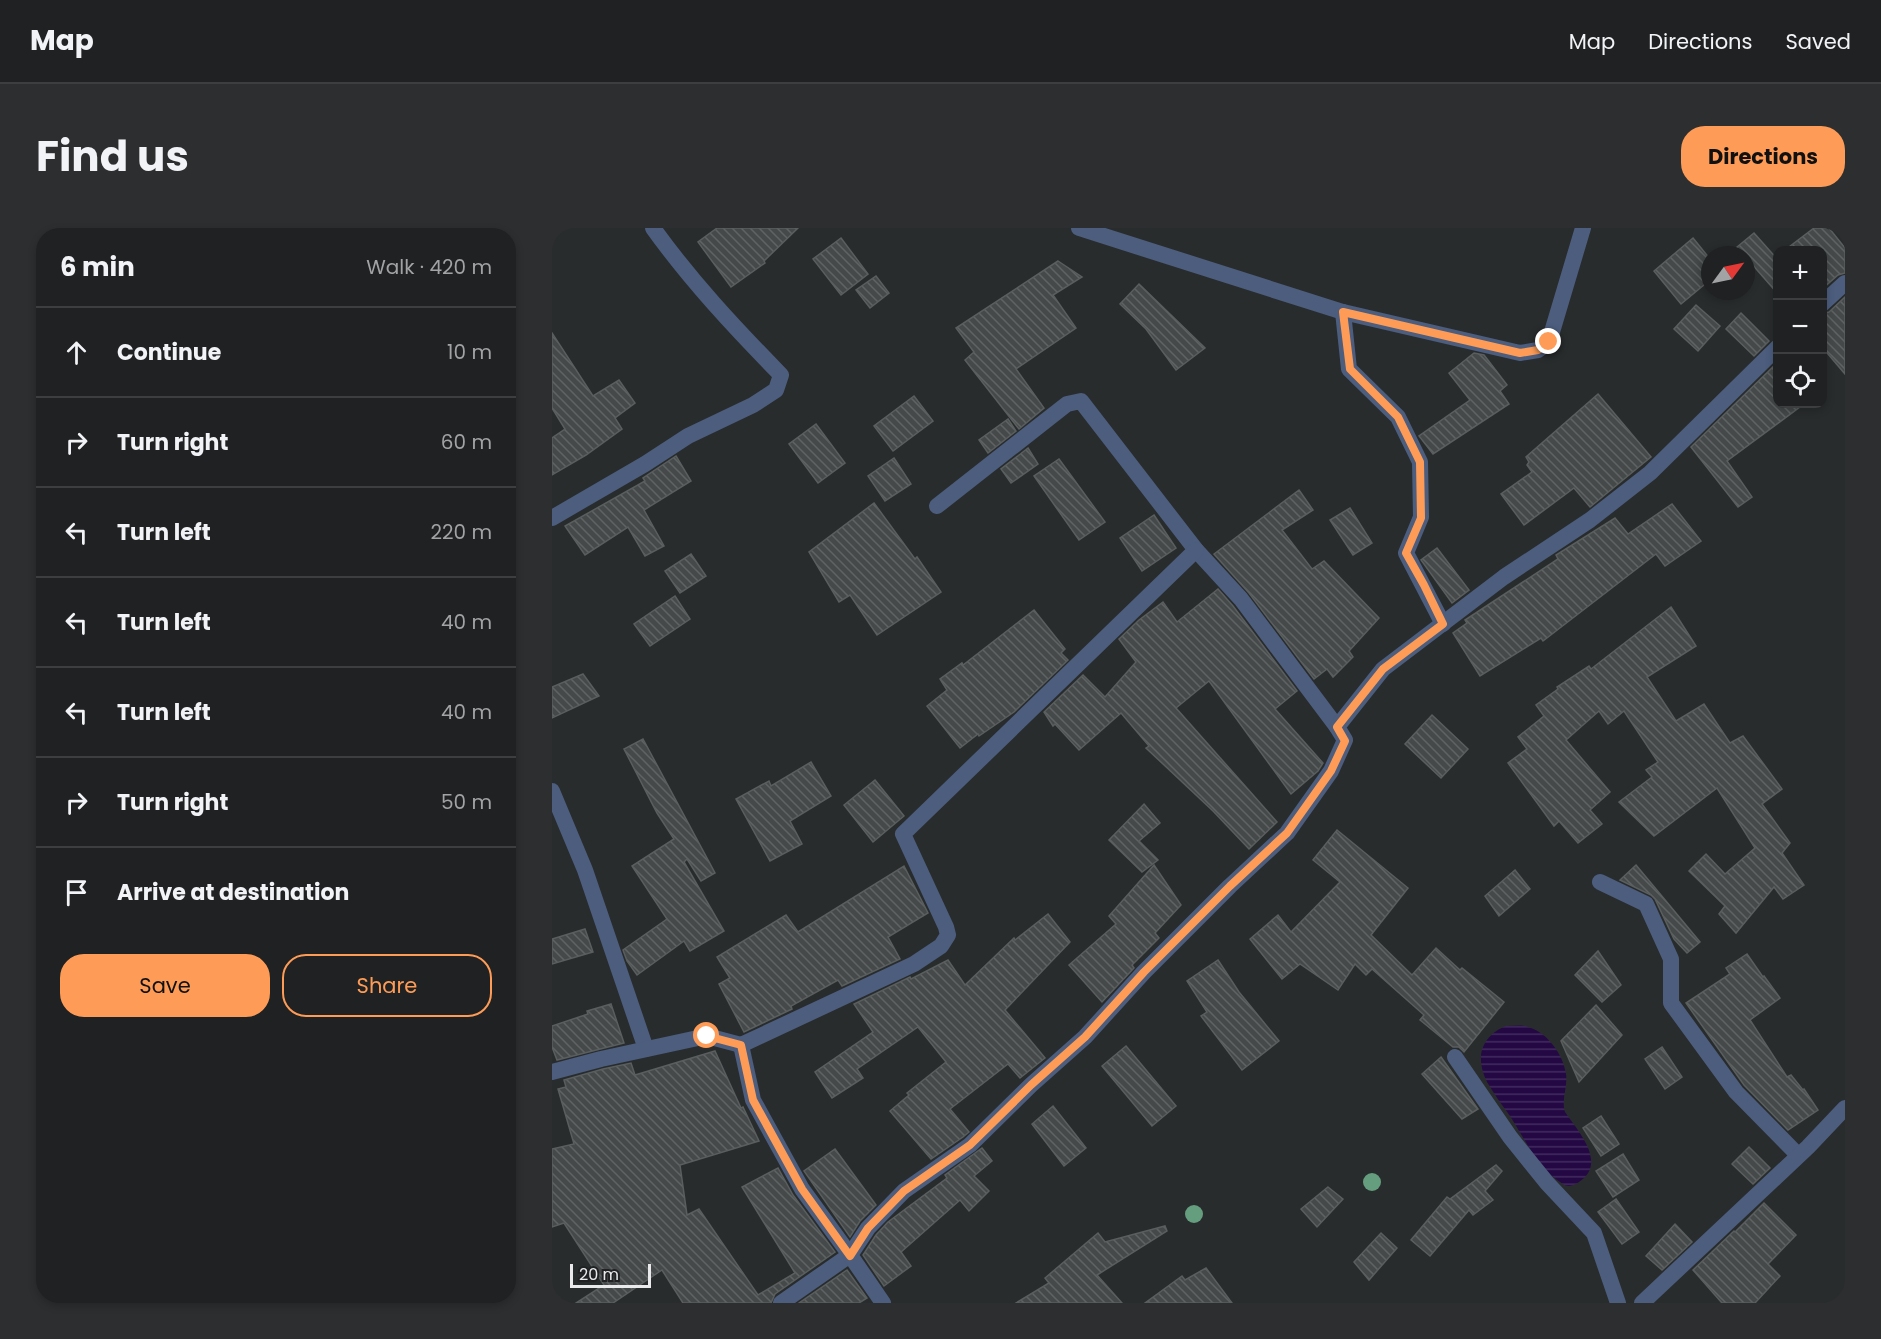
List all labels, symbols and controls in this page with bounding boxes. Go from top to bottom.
text: Map [30,21,94,60]
text: Map [1569,27,1615,56]
text: Directions [1648,27,1752,56]
text: Saved [1785,27,1851,56]
button: Directions [1681,126,1845,187]
text: Find us [36,127,189,186]
north arrow [1701,246,1755,300]
map controls [1773,246,1827,408]
button: + [1773,246,1827,300]
text: 6 min [60,249,135,285]
text: Walk · 420 m [366,253,492,281]
button: − [1773,300,1827,354]
route end [1535,328,1561,354]
icon: ahead [60,336,93,369]
text: Continue [117,337,221,368]
text: 10 m [447,338,492,366]
button: locate [1773,354,1827,408]
icon: right [60,426,93,459]
text: Turn right [117,427,228,458]
text: 60 m [441,428,492,456]
icon: left [60,516,93,549]
text: Turn left [117,517,211,548]
text: 220 m [431,518,492,546]
icon: left [60,606,93,639]
text: Turn left [117,607,211,638]
text: 40 m [441,608,492,636]
icon: left [60,696,93,729]
text: Turn left [117,697,211,728]
text: 40 m [441,698,492,726]
icon: right [60,786,93,819]
text: Turn right [117,787,228,818]
text: 50 m [441,788,492,816]
icon: arrive [60,876,93,909]
text: Arrive at destination [117,877,349,908]
button: Save [60,954,270,1017]
button: Share [282,954,492,1017]
route start [693,1022,719,1048]
scale bar [570,1261,651,1288]
text: 20 m [579,1263,619,1286]

